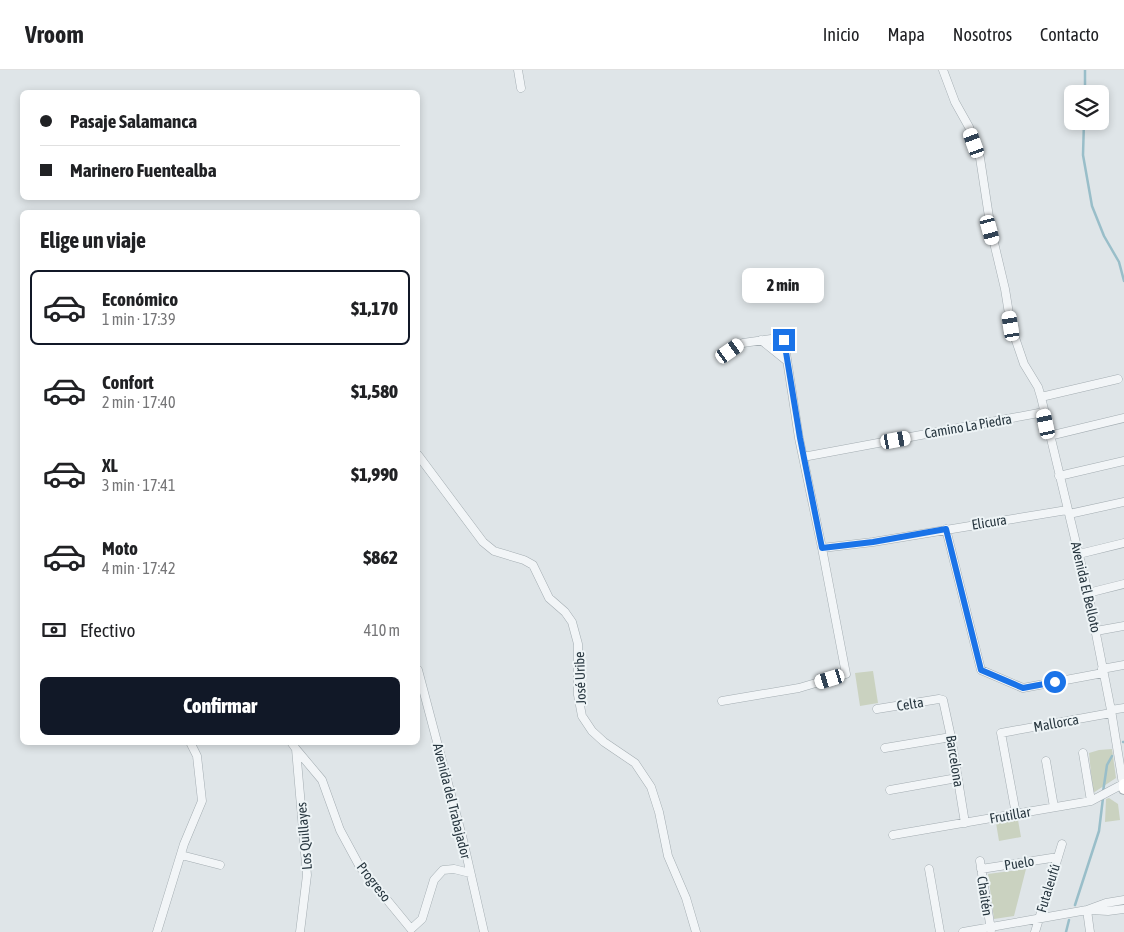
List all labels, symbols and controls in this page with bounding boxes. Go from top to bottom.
text: Vroom [25,21,84,48]
text: Inicio [823,24,859,45]
text: Mapa [887,24,925,45]
text: Nosotros [953,24,1012,45]
text: Contacto [1040,24,1099,45]
map controls [1064,85,1109,130]
button: layers [1064,85,1109,130]
text: Pasaje Salamanca [70,110,197,132]
car [961,126,986,160]
text: Marinero Fuentealba [70,159,217,181]
car [978,214,1001,246]
text: Elige un viaje [40,227,146,253]
callout: 2 min [743,268,825,302]
text: 2 min [767,276,799,294]
icon: car [42,285,87,330]
text: Económico [102,288,178,310]
text: $1,170 [351,297,398,319]
text: 1 min · 17:39 [102,310,175,328]
car [1001,310,1020,342]
route end [773,329,795,351]
car [713,336,746,366]
icon: car [42,368,87,413]
text: Confort [102,371,154,393]
text: $1,580 [351,380,398,402]
text: 2 min · 17:40 [102,393,175,411]
car [1035,408,1056,440]
street label: Camino La Piedra [923,410,1013,442]
car [879,430,912,450]
icon: car [42,451,87,496]
text: XL [102,454,118,476]
text: $1,990 [351,463,398,485]
text: 3 min · 17:41 [102,476,175,494]
street label: Elicura [970,511,1008,533]
icon: car [42,534,87,579]
text: Moto [102,537,138,559]
street label: Avenida El Belloto [1068,540,1104,634]
text: $862 [363,546,398,568]
text: 4 min · 17:42 [102,559,175,577]
icon: cash [40,616,68,644]
text: Efectivo [80,619,135,641]
text: 410 m [364,621,400,639]
street label: José Uribe [571,651,589,705]
car [813,667,846,691]
route start [1044,671,1066,693]
button: Confirmar [40,677,400,735]
street label: Celta [895,694,925,714]
street label: Mallorca [1032,711,1080,735]
street label: Barcelona [943,734,967,788]
street label: Avenida del Trabajador [430,742,474,861]
street label: Los Quillayes [293,801,315,871]
street label: Frutillar [988,803,1033,826]
street label: Puelo [1003,853,1035,873]
street label: Progreso [354,859,394,905]
street label: Futaleufú [1033,862,1063,914]
street label: Chaitén [974,875,996,917]

